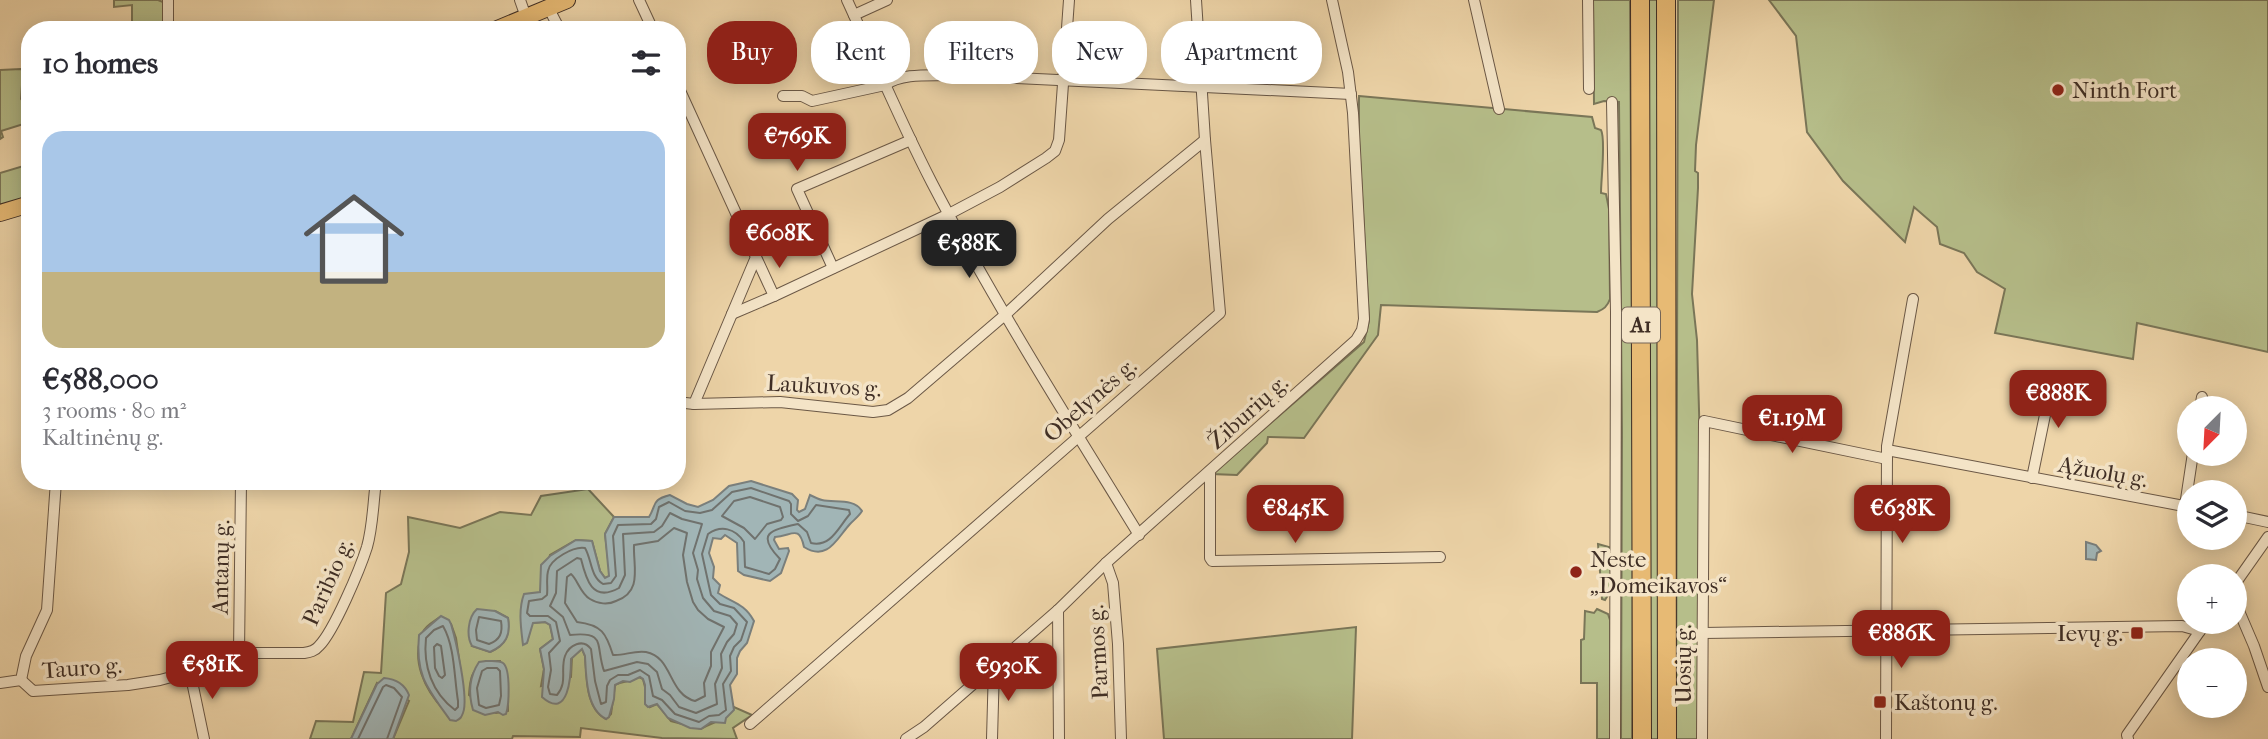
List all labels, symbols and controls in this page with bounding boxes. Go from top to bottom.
chip: Buy [707,21,797,84]
chip: Rent [811,21,910,84]
chip: Filters [924,21,1038,84]
chip: New [1052,21,1147,84]
chip: Apartment [1161,21,1322,84]
icon: filters [627,44,665,82]
text: 10 homes [42,46,158,81]
place label: Ninth Fort [2072,77,2177,104]
marker: Ninth Fort [2050,82,2066,98]
pin: €769K [748,114,846,173]
text: €769K [764,122,830,149]
icon: home [291,176,417,302]
pin: €608K [730,210,828,270]
text: €608K [745,219,813,246]
pin: €588K [920,220,1018,280]
text: €588K [937,229,1001,256]
road number: A1 [1622,308,1660,342]
street label: Obelynės g. [1038,352,1142,448]
text: €588,000 [42,362,159,397]
street label: Žiburių g. [1203,369,1293,455]
street label: Laukuvos g. [766,370,882,402]
pin: €888K [2009,370,2107,430]
text: €888K [2025,379,2091,406]
pin: €1.19M [1735,396,1849,455]
north arrow [2177,396,2247,466]
map controls [2177,396,2247,718]
text: 3 rooms · 80 m² [42,397,186,424]
text: €1.19M [1758,404,1826,431]
text: Kaltinėnų g. [42,424,163,451]
street label: Ąžuolų g. [2055,451,2150,493]
button: layers [2177,480,2247,550]
pin: €845K [1246,486,1344,545]
pin: €638K [1853,486,1951,545]
text: €845K [1263,494,1327,521]
text: €638K [1870,494,1934,521]
street label: Antanų g. [207,519,235,616]
street label: Paribio g. [297,534,359,630]
place label: Neste „Domeikavos“ [1590,546,1727,599]
marker: Neste „Domeikavos“ [1568,564,1584,580]
button: + [2177,564,2247,634]
street label: Parmos g. [1082,604,1114,700]
pin: €886K [1852,610,1950,670]
text: €886K [1868,619,1934,646]
place label: Ievų g. [2057,620,2123,647]
street label: Uosių g. [1670,624,1697,704]
marker: Ievų g. [2129,625,2145,641]
pin: €581K [163,642,261,701]
pin: €930K [959,644,1057,703]
button: − [2177,648,2247,718]
text: €581K [182,650,242,677]
street label: Tauro g. [41,652,123,684]
text: €930K [976,652,1040,679]
place label: Kaštonų g. [1894,689,1998,716]
marker: Kaštonų g. [1872,694,1888,710]

